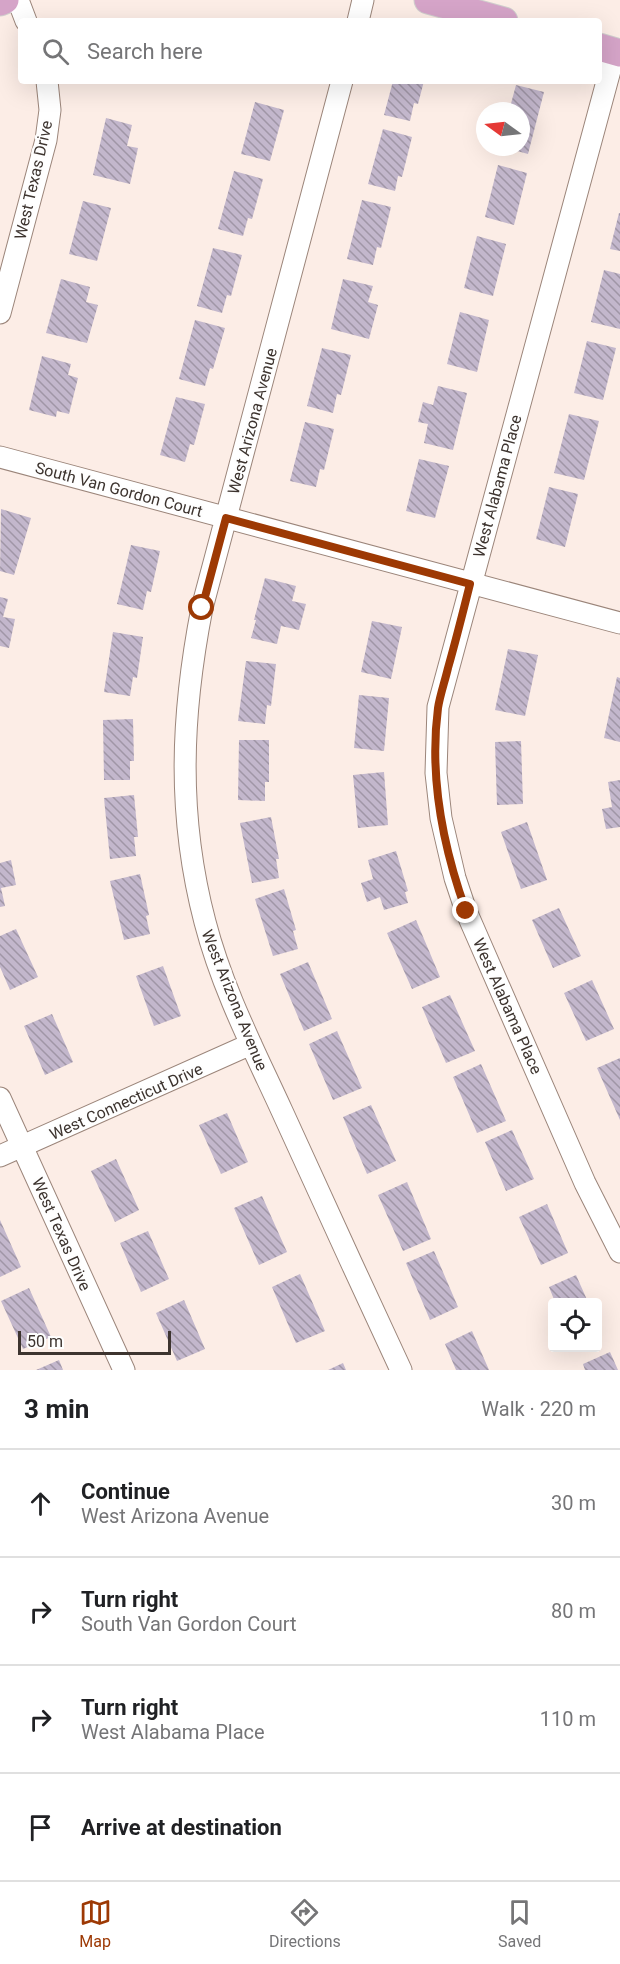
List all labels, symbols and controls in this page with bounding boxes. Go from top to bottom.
search box [18,18,602,84]
icon: search [39,35,72,68]
text: Search here [87,39,203,64]
north arrow [476,102,530,156]
street label: West Texas Drive [11,119,56,242]
street label: West Arizona Avenue [224,346,281,496]
street label: West Alabama Place [469,413,526,560]
street label: South Van Gordon Court [33,458,205,521]
route start [188,594,214,620]
route end [452,897,478,923]
street label: West Arizona Avenue [198,927,272,1073]
street label: West Alabama Place [469,935,546,1077]
street label: West Connecticut Drive [47,1059,206,1144]
street label: West Texas Drive [28,1175,95,1294]
map controls [548,1298,602,1352]
button: locate [548,1298,602,1352]
scale bar [18,1328,171,1356]
text: 50 m [27,1332,63,1351]
text: 3 min [24,1394,89,1424]
text: Walk · 220 m [481,1397,596,1421]
text: Continue [81,1479,170,1504]
icon: ahead [24,1487,57,1520]
text: 30 m [551,1491,596,1515]
text: West Arizona Avenue [81,1504,269,1528]
text: Turn right [81,1587,178,1612]
icon: right [24,1595,57,1628]
text: 80 m [551,1599,596,1623]
text: South Van Gordon Court [81,1612,297,1636]
text: Turn right [81,1695,178,1720]
icon: right [24,1703,57,1736]
text: 110 m [540,1707,596,1731]
text: West Alabama Place [81,1720,265,1744]
icon: arrive [24,1811,57,1844]
text: Arrive at destination [81,1815,282,1840]
tab: Map [79,1896,112,1951]
tab: Directions [269,1896,341,1951]
tab: Saved [498,1896,541,1951]

